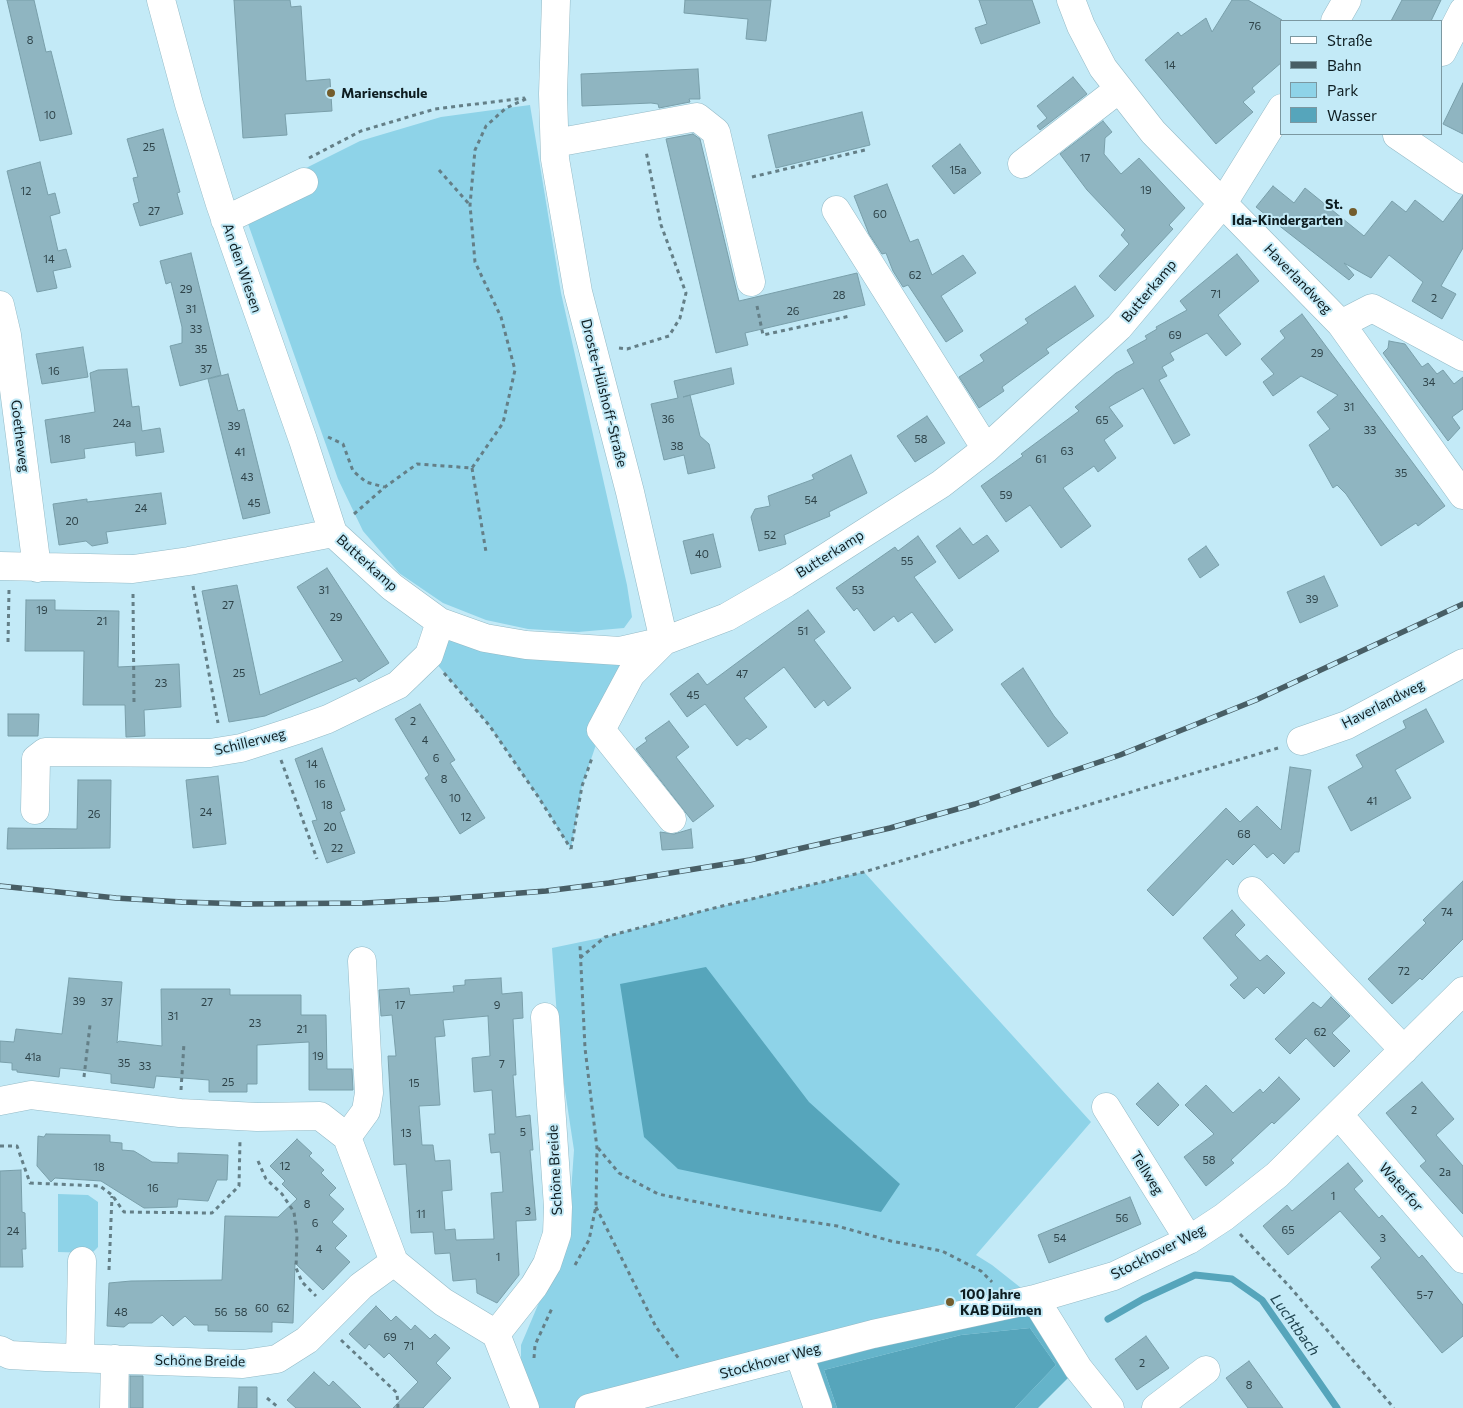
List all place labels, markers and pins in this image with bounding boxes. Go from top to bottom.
place label: Marienschule [341,85,427,101]
marker: Marienschule [325,87,337,99]
place label: St. Ida-Kindergarten [1232,196,1343,228]
marker: St. Ida-Kindergarten [1347,206,1359,218]
place label: 100 Jahre KAB Dülmen [960,1286,1042,1318]
marker: 100 Jahre KAB Dülmen [944,1296,956,1308]

